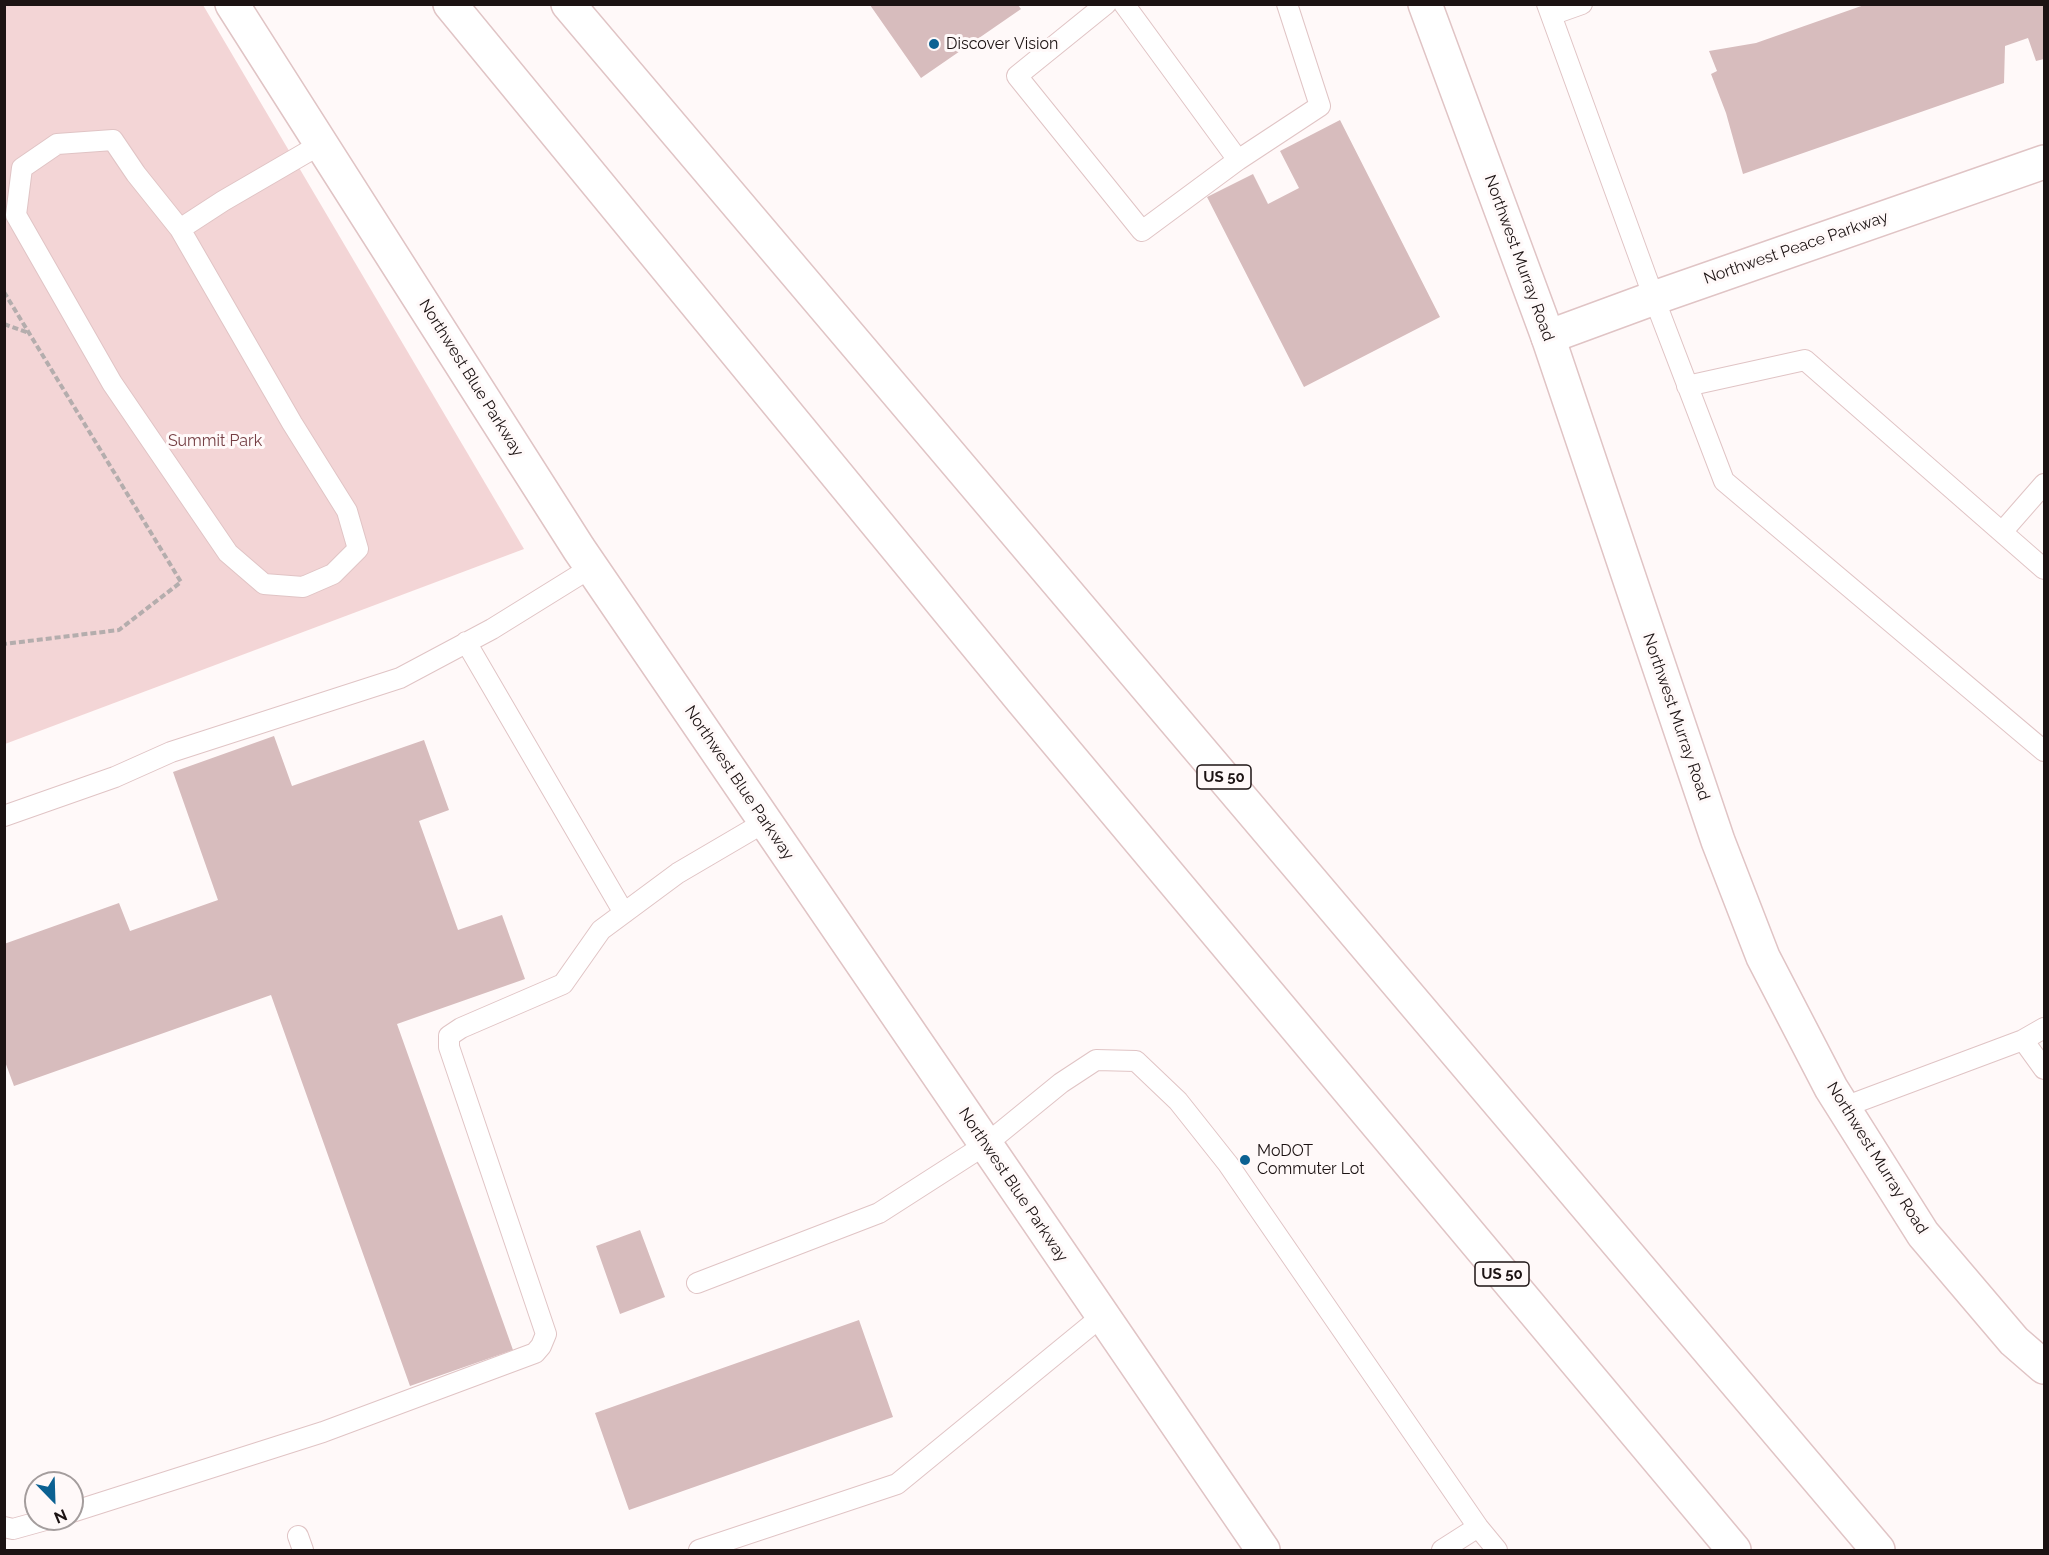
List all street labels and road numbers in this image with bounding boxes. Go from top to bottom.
street label: Northwest Murray Road [1480,172,1558,344]
street label: Northwest Peace Parkway [1701,207,1891,289]
street label: Northwest Blue Parkway [415,296,527,460]
street label: Northwest Murray Road [1638,631,1714,803]
street label: Northwest Blue Parkway [680,702,798,864]
road number: US 50 [1197,765,1251,789]
street label: Northwest Murray Road [1822,1079,1932,1237]
street label: Northwest Blue Parkway [954,1104,1072,1266]
road number: US 50 [1475,1262,1529,1286]

